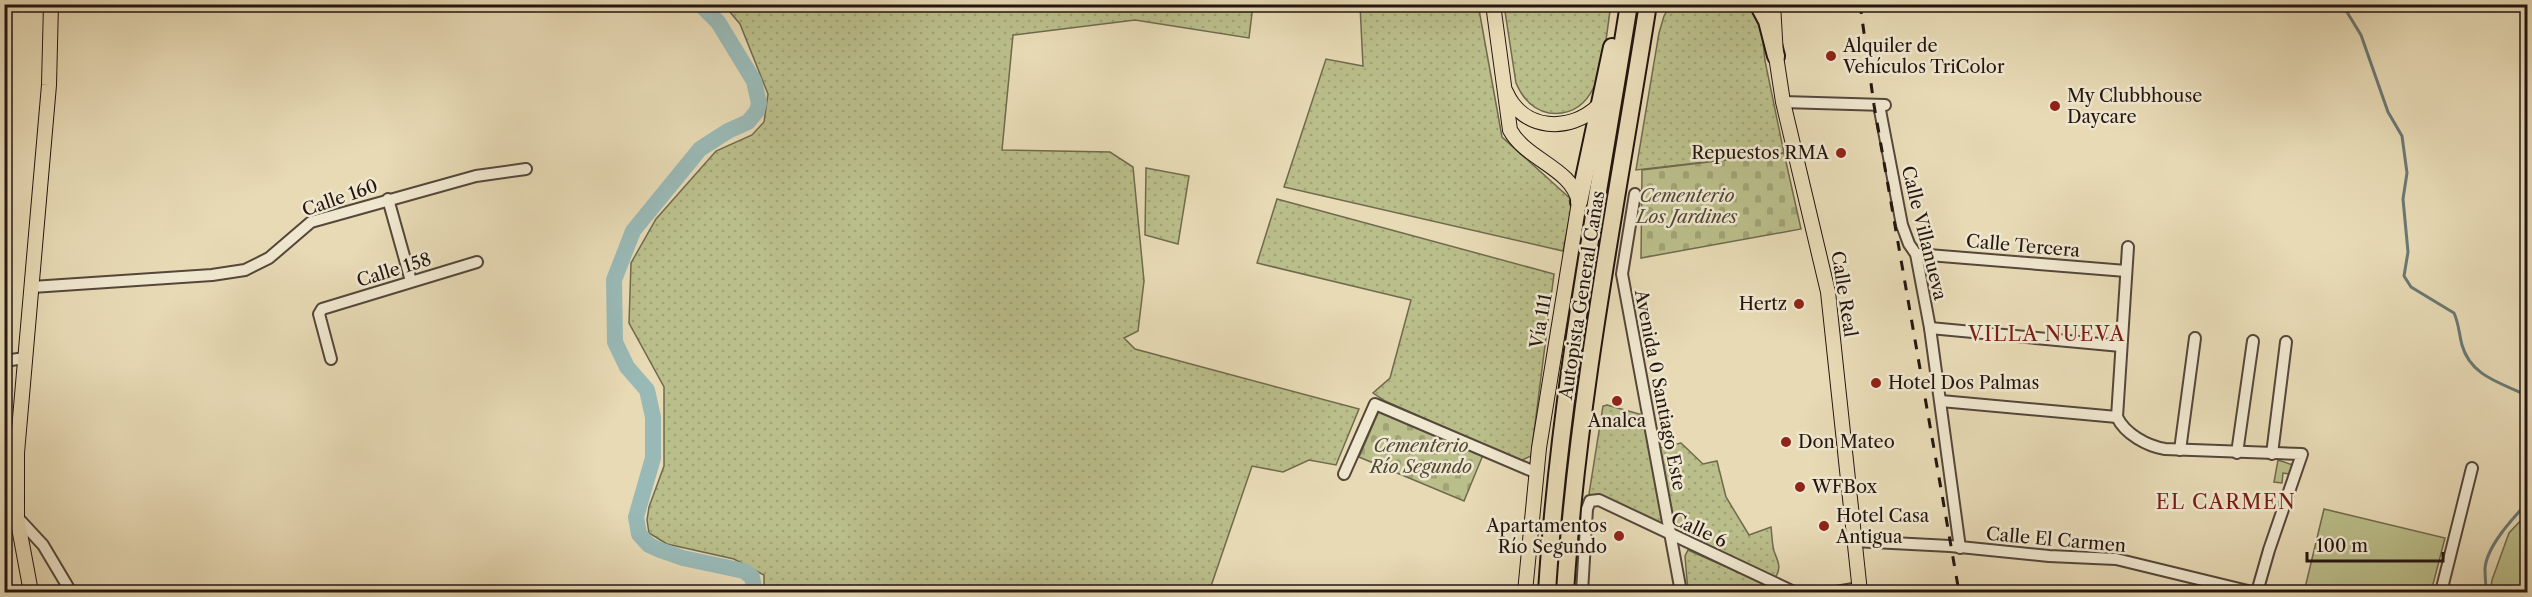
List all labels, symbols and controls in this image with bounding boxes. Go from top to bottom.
place label: Alquiler de Vehículos TriColor [1842,35,2005,78]
marker: Alquiler de Vehículos TriColor [1824,49,1838,63]
place label: My Clubbhouse Daycare [2067,85,2202,128]
marker: My Clubbhouse Daycare [2048,99,2062,113]
place label: Repuestos RMA [1691,142,1830,164]
marker: Repuestos RMA [1834,146,1848,160]
street label: Calle Villanueva [1897,164,1951,303]
street label: Calle 160 [299,175,381,221]
park label: Cementerio Los Jardines [1635,185,1738,228]
street label: Autopista General Cañas [1554,189,1609,402]
street label: Calle Tercera [1965,230,2081,262]
street label: Calle 158 [354,248,434,292]
street label: Calle Real [1826,249,1862,339]
street label: Avenida 0 Santiago Este [1630,287,1690,492]
street label: Vía 111 [1525,292,1557,351]
place label: Hertz [1739,293,1787,315]
marker: Hertz [1792,297,1806,311]
district label: VILLA NUEVA [1967,322,2126,346]
place label: Hotel Dos Palmas [1888,372,2039,394]
marker: Hotel Dos Palmas [1869,376,1883,390]
marker: Analca [1610,394,1624,408]
place label: Analca [1587,410,1647,432]
place label: Don Mateo [1798,431,1895,453]
park label: Cementerio Río Segundo [1368,435,1472,478]
marker: Don Mateo [1779,435,1793,449]
place label: WFBox [1811,476,1877,498]
marker: WFBox [1793,480,1807,494]
district label: EL CARMEN [2156,490,2296,514]
place label: Hotel Casa Antigua [1835,505,1930,548]
street label: Calle 6 [1667,507,1731,553]
place label: Apartamentos Río Segundo [1485,515,1607,558]
marker: Hotel Casa Antigua [1817,519,1831,533]
street label: Calle El Carmen [1985,523,2127,557]
scale bar [2307,525,2444,563]
marker: Apartamentos Río Segundo [1612,529,1626,543]
text: 100 m [2316,535,2368,557]

